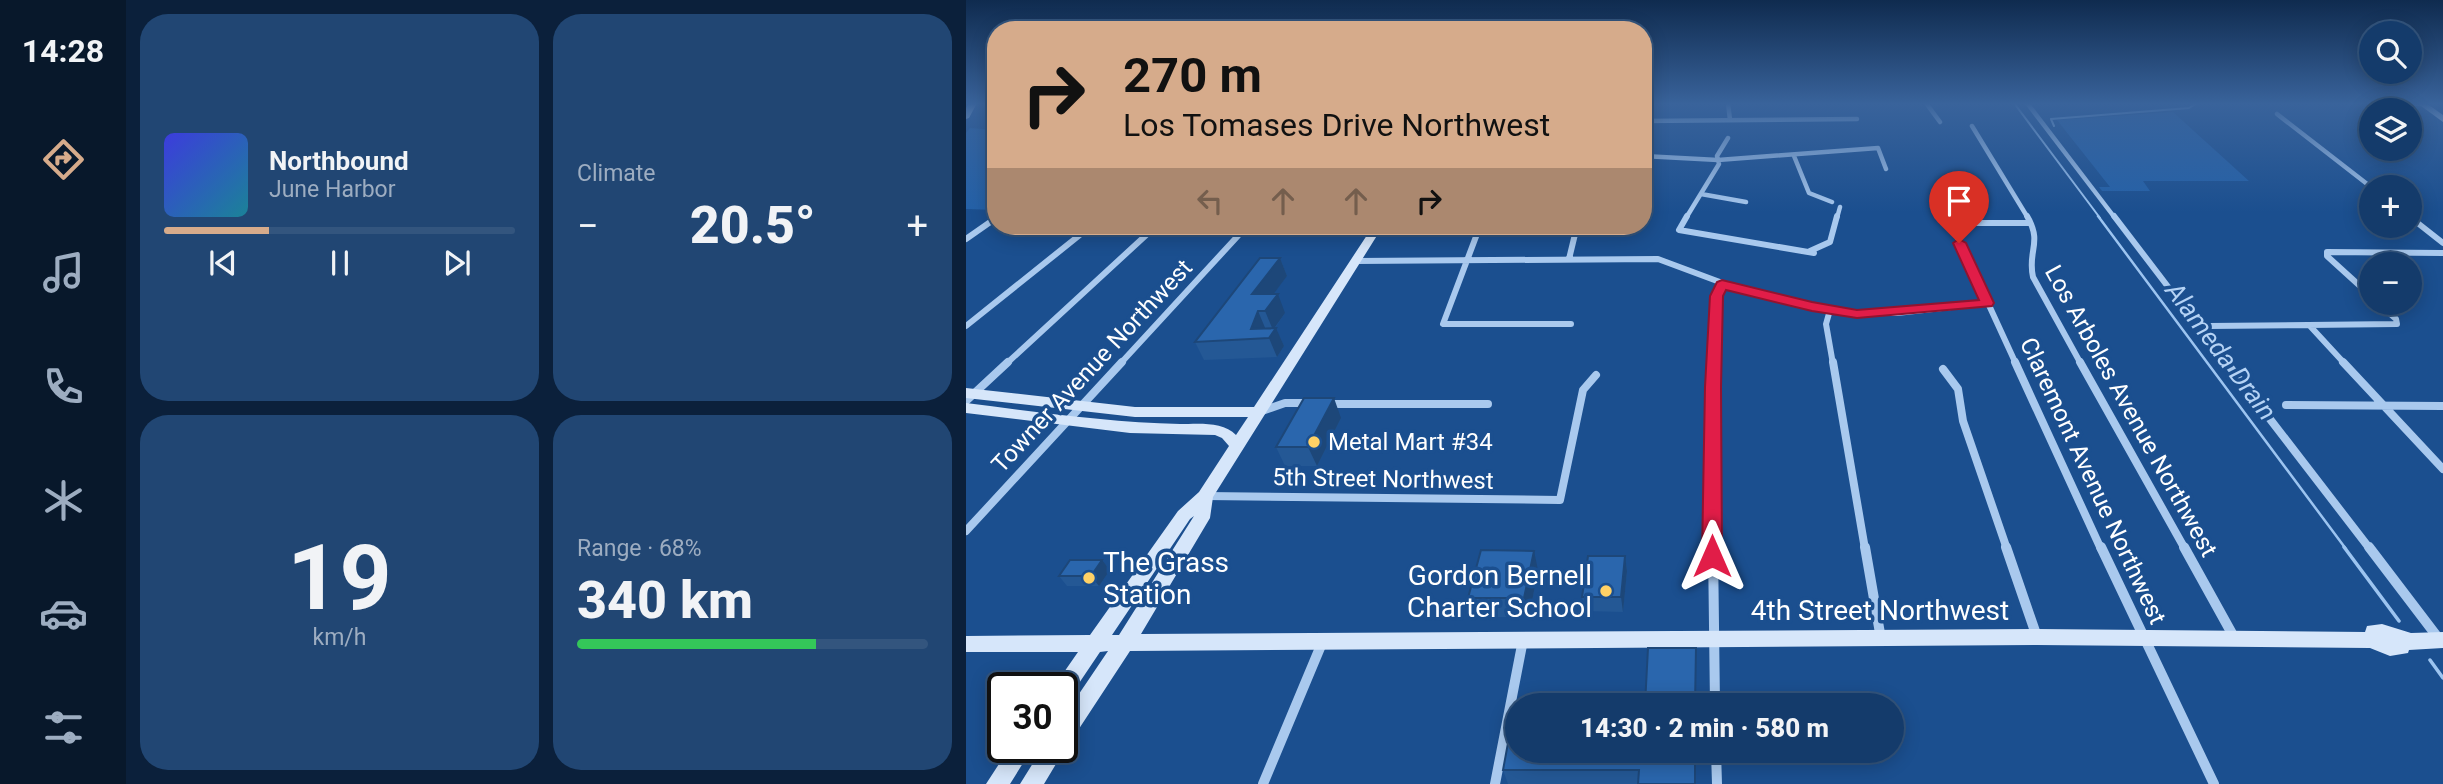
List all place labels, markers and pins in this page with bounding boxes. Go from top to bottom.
pin [1929,171,1989,243]
place label: Metal Mart #34 [1328,428,1493,456]
marker: Metal Mart #34 [1306,434,1322,450]
place label: The Grass Station [1103,546,1229,611]
place label: Gordon Bernell Charter School [1407,559,1592,624]
marker: The Grass Station [1081,570,1097,586]
marker: Gordon Bernell Charter School [1598,583,1614,599]

